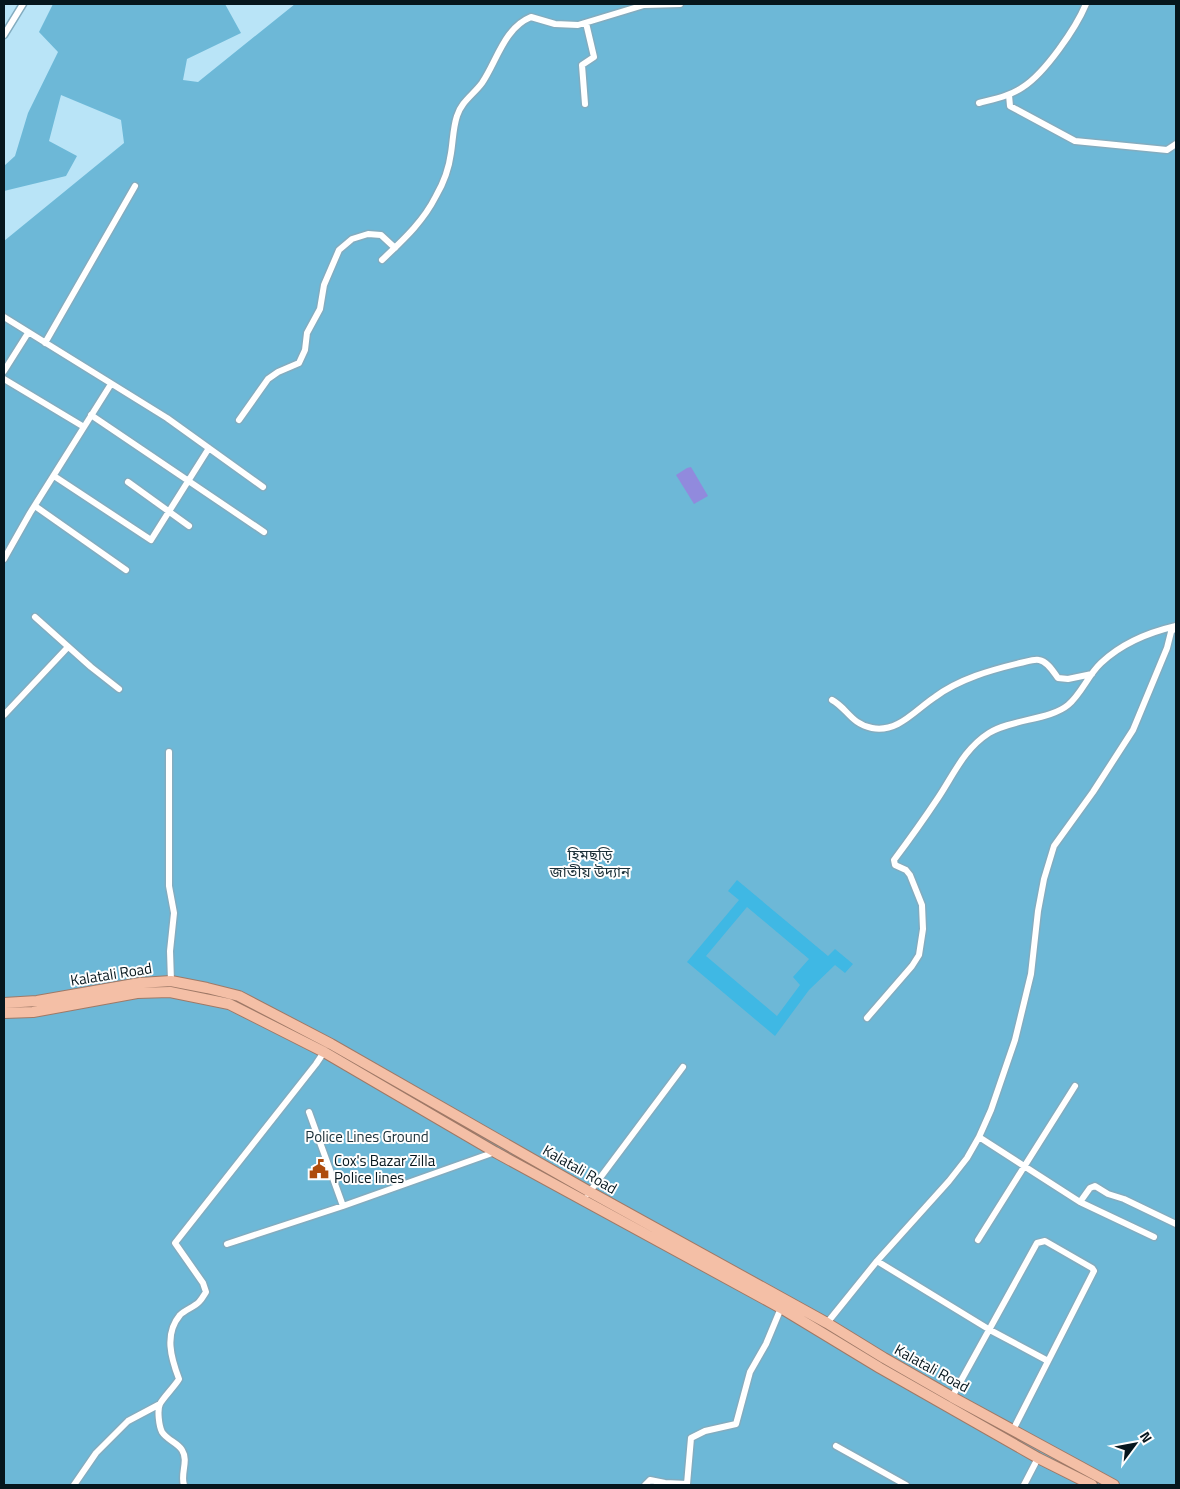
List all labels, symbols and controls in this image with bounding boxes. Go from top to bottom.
park label: হিমছড়ি জাতীয় উদ্যান [549,843,631,883]
street label: Kalatali Road [69,956,153,992]
park label: Police Lines Ground [305,1125,429,1148]
street label: Kalatali Road [539,1138,621,1200]
place label: Cox's Bazar Zilla Police lines [334,1149,436,1189]
public building icon: Cox's Bazar Zilla Police lines [308,1158,330,1180]
street label: Kalatali Road [890,1338,974,1398]
north arrow [1110,1419,1160,1469]
text: N [1135,1427,1158,1447]

